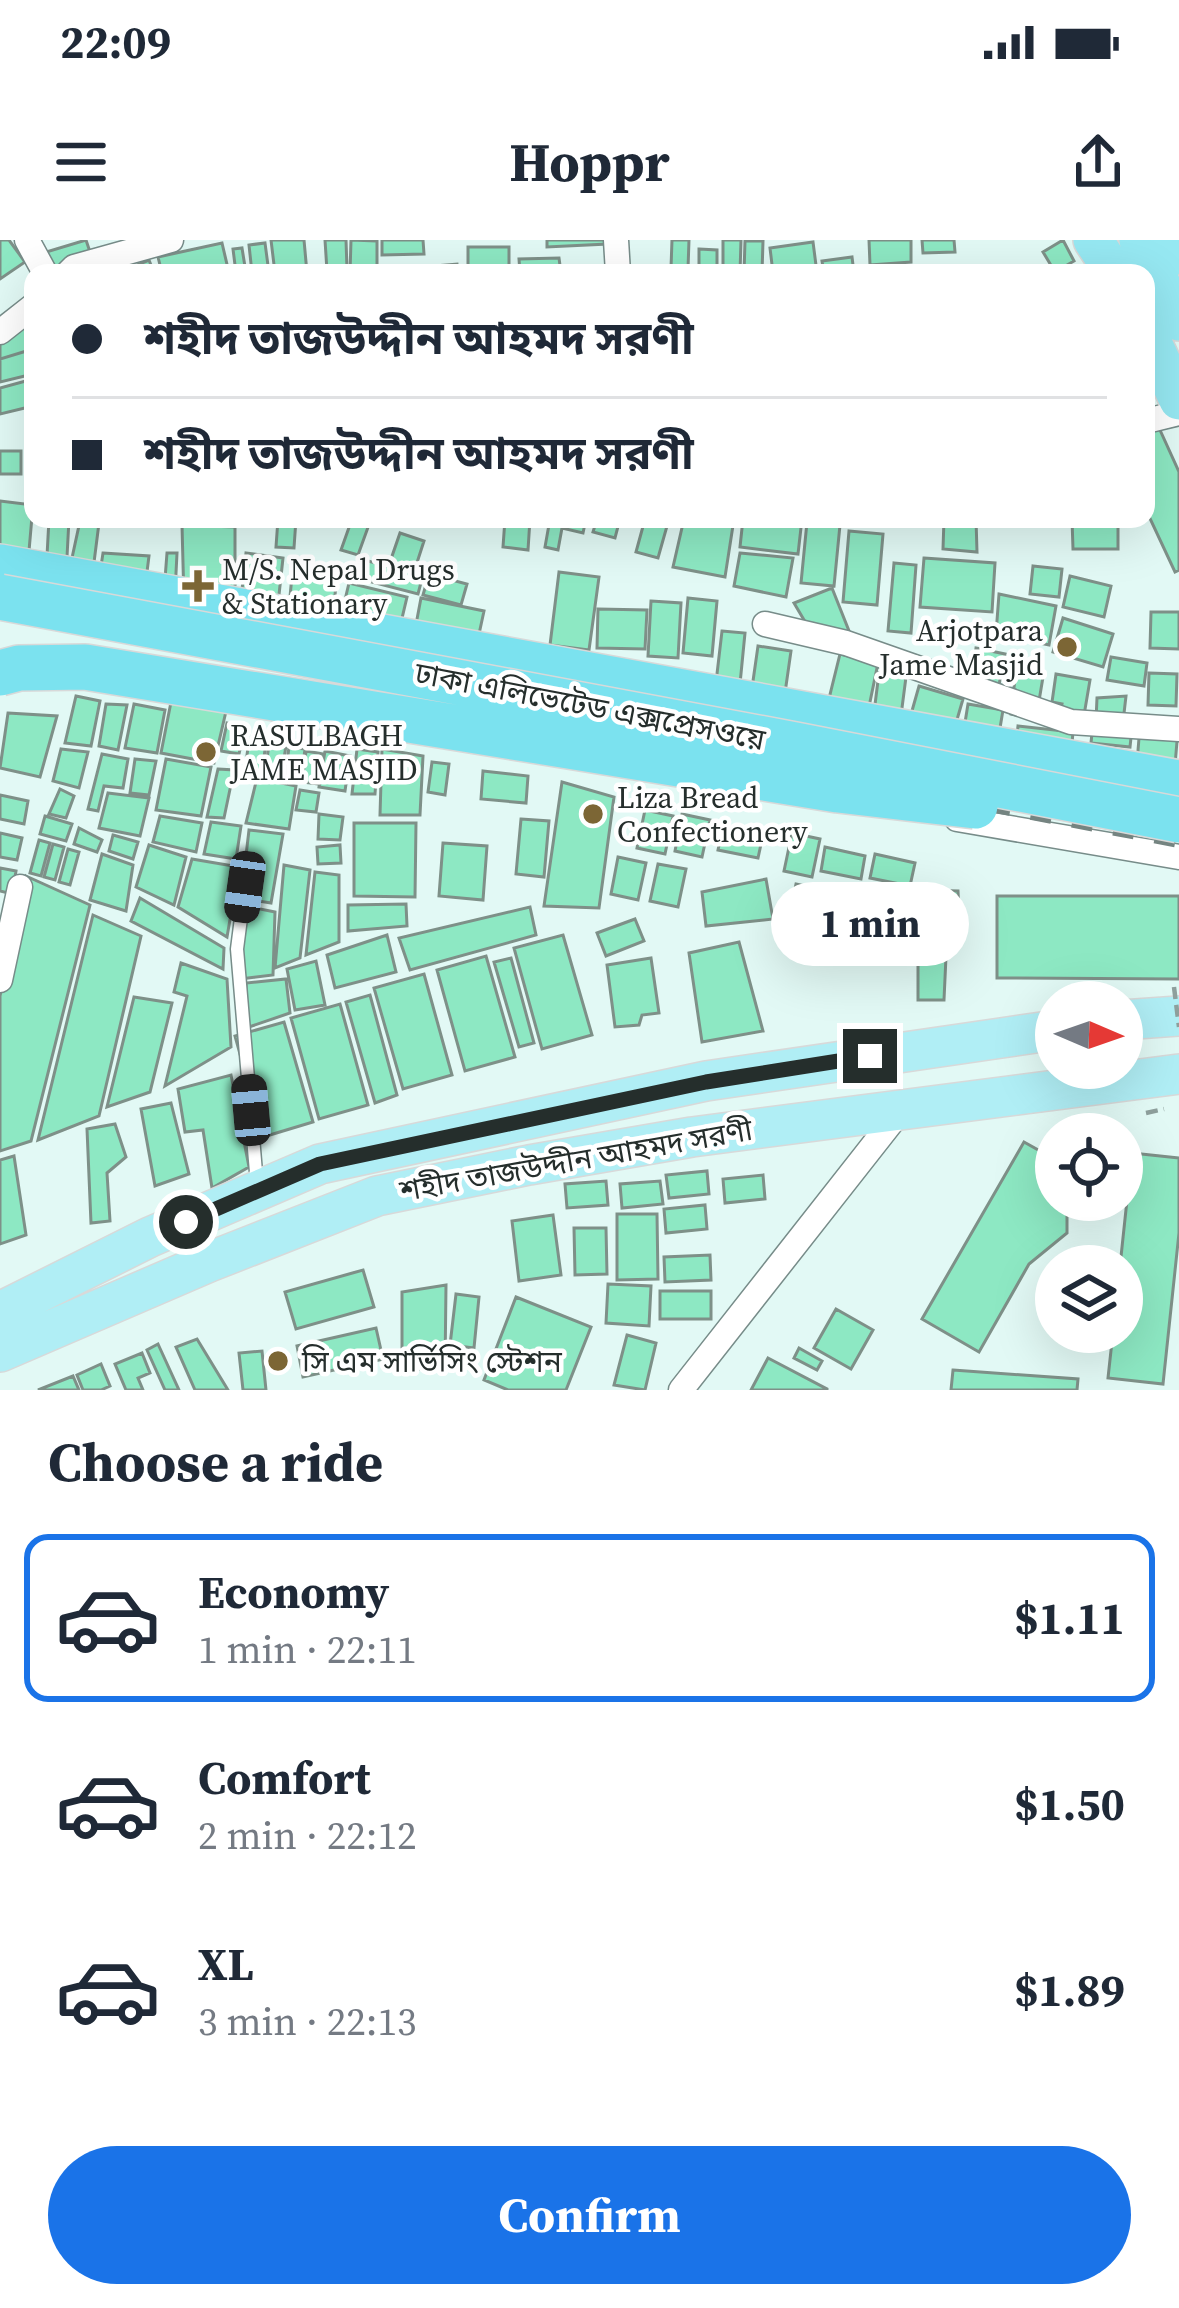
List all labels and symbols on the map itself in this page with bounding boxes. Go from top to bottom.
place label: M/S. Nepal Drugs & Stationary [222,549,455,624]
marker: M/S. Nepal Drugs & Stationary [185,573,211,599]
place label: Arjotpara Jame Masjid [878,610,1044,685]
marker: Arjotpara Jame Masjid [1054,634,1080,660]
street label: ঢাকা এলিভেটেড এক্সপ্রেসওয়ে [410,652,770,760]
place label: RASULBAGH JAME MASJID [229,715,417,790]
marker: RASULBAGH JAME MASJID [193,739,219,765]
place label: Liza Bread Confectionery [617,777,808,852]
marker: Liza Bread Confectionery [580,801,606,827]
car [222,849,268,925]
callout: 1 min [771,882,969,966]
north arrow [1035,981,1143,1089]
route end [843,1029,897,1083]
car [230,1073,272,1147]
street label: শহীদ তাজউদ্দীন আহমদ সরণী [395,1109,757,1211]
route start [159,1195,213,1249]
place label: সি এম সার্ভিসিং স্টেশন [301,1341,563,1382]
marker: সি এম সার্ভিসিং স্টেশন [265,1348,291,1374]

